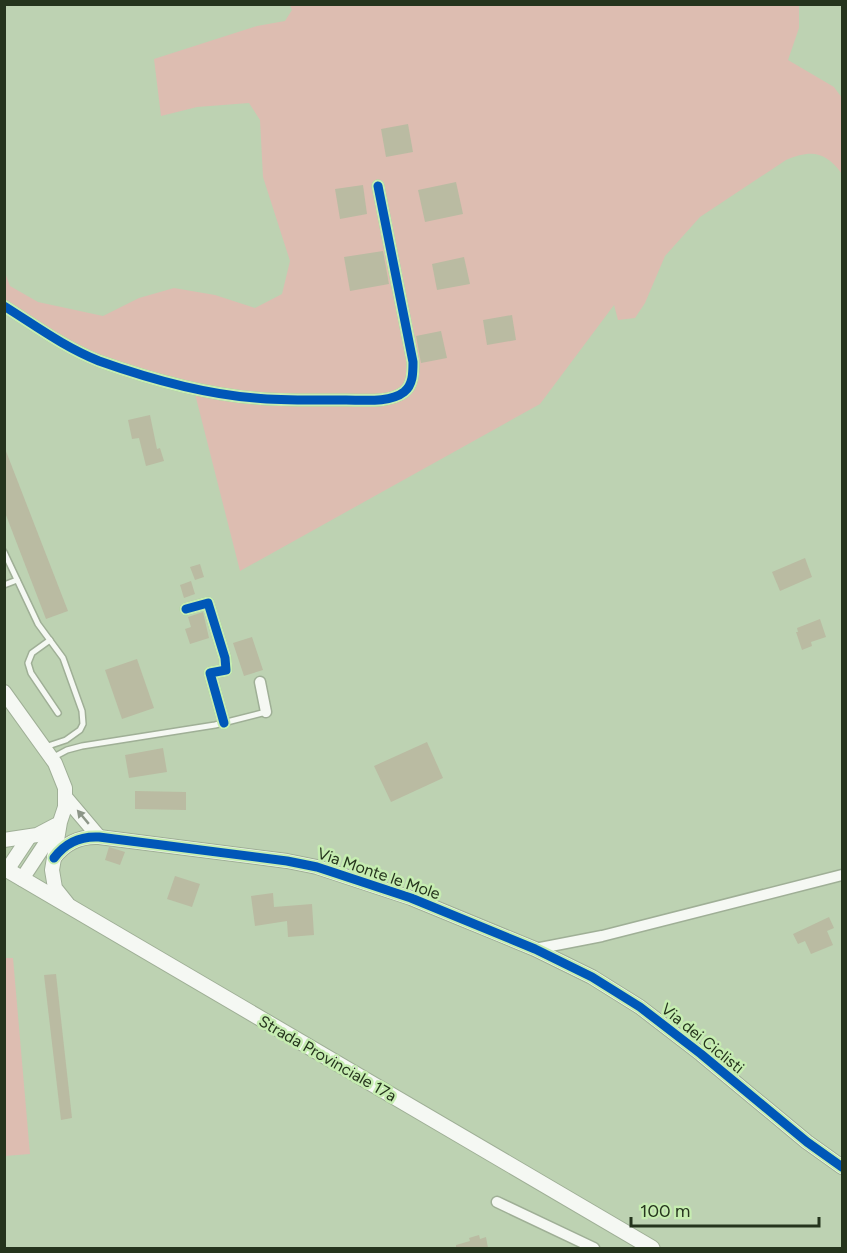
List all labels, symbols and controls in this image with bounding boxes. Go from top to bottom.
one-way arrow [77,810,90,825]
street label: Via Monte le Mole [315,844,443,903]
street label: Via dei Ciclisti [657,999,748,1078]
street label: Strada Provinciale 17a [256,1011,400,1106]
scale bar [631,1190,818,1228]
text: 100 m [640,1200,690,1222]

